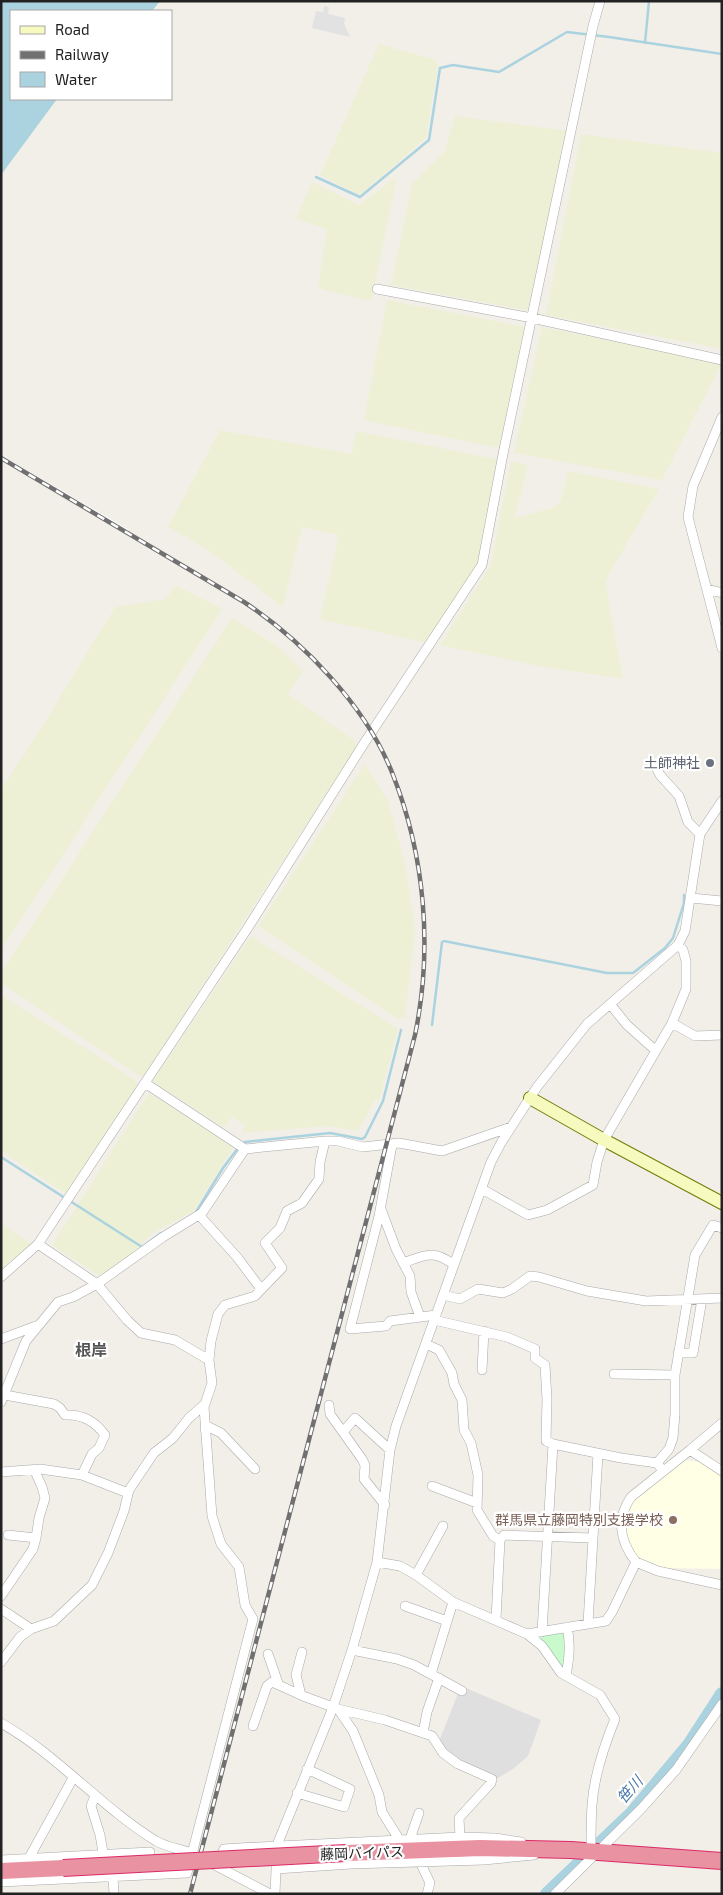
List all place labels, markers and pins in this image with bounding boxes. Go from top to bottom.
place label: 土師神社 [644,754,700,771]
marker: 土師神社 [704,757,716,769]
place label: 群馬県立藤岡特別支援学校 [495,1511,663,1528]
marker: 群馬県立藤岡特別支援学校 [667,1514,679,1526]

